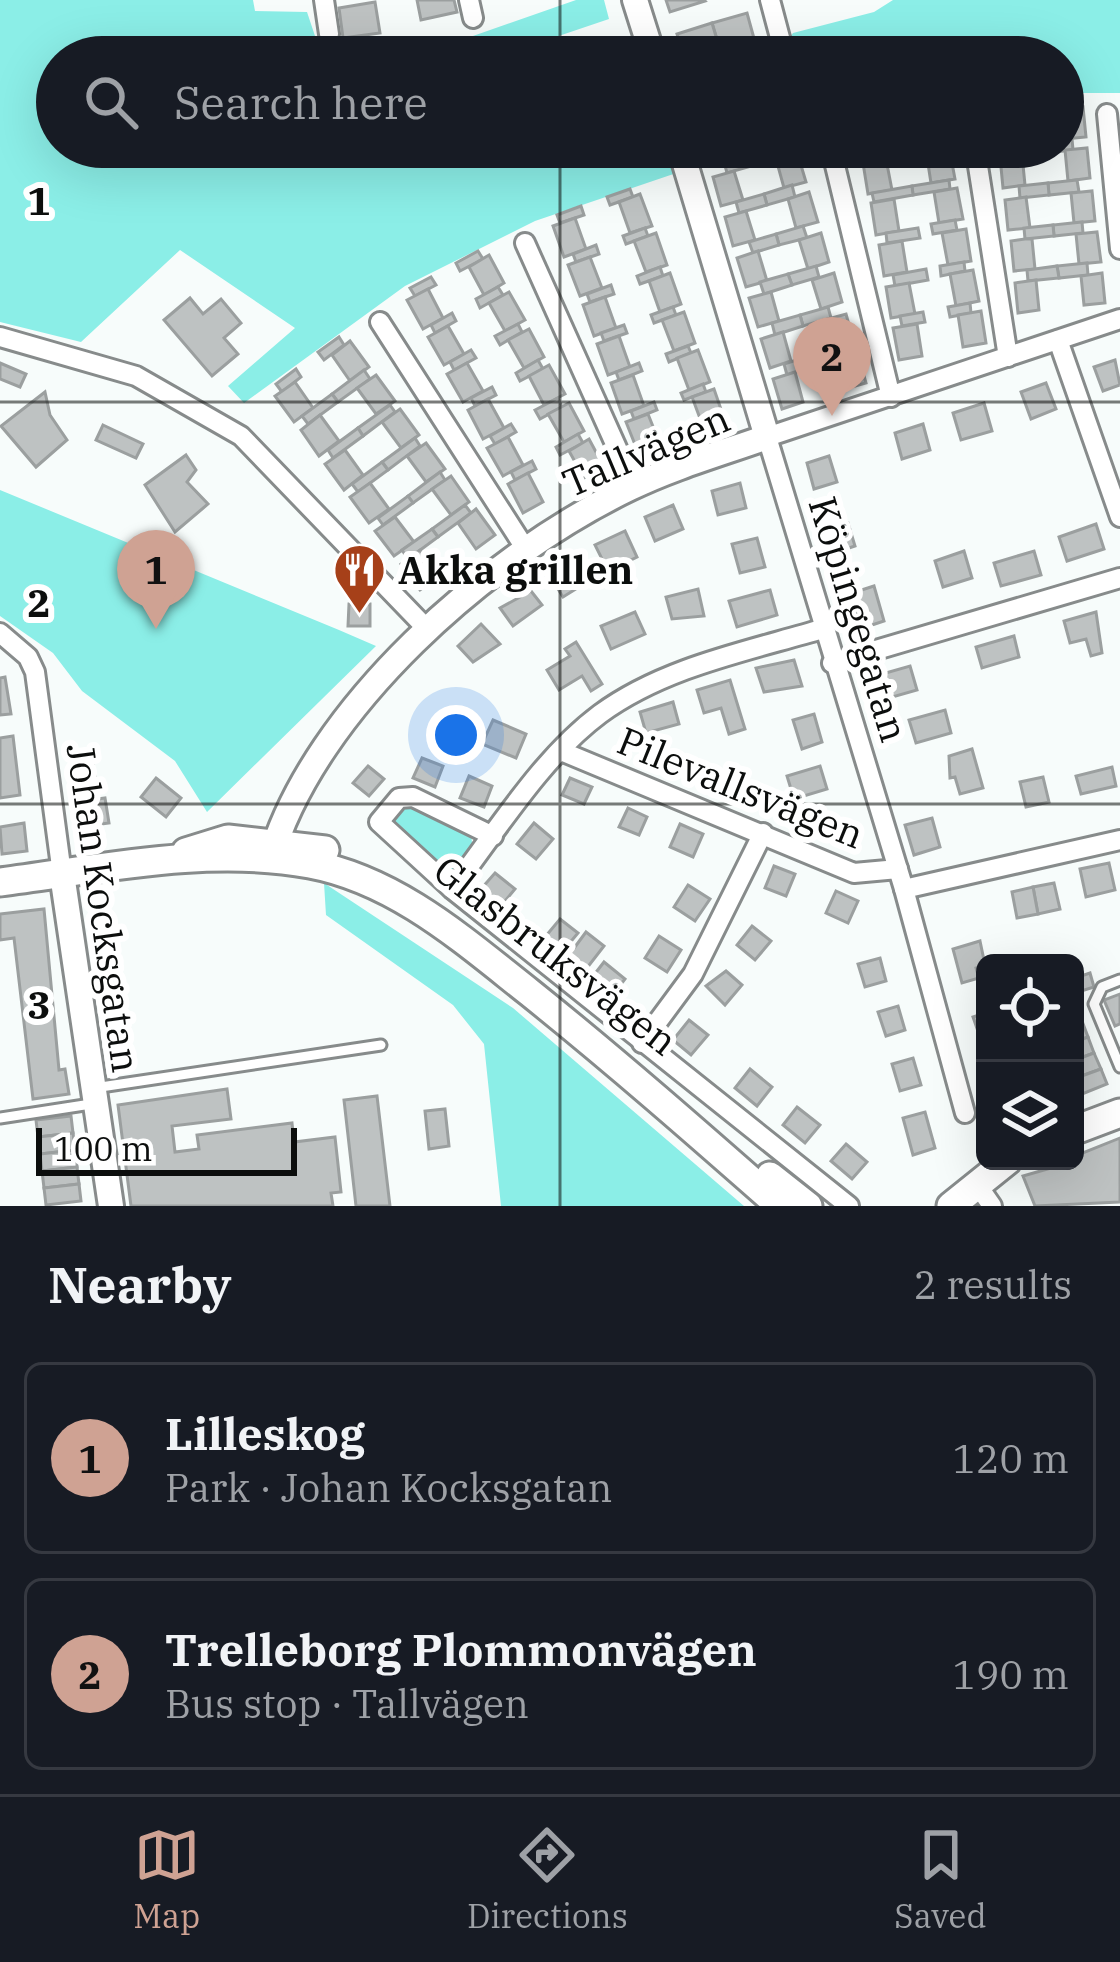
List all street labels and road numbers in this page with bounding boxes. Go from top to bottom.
street label: Tallvägen [555,392,737,508]
street label: Köpingegatan [798,490,920,748]
street label: Pilevallsvägen [610,714,872,860]
street label: Johan Kocksgatan [56,740,152,1076]
street label: Glasbruksvägen [424,844,688,1066]

